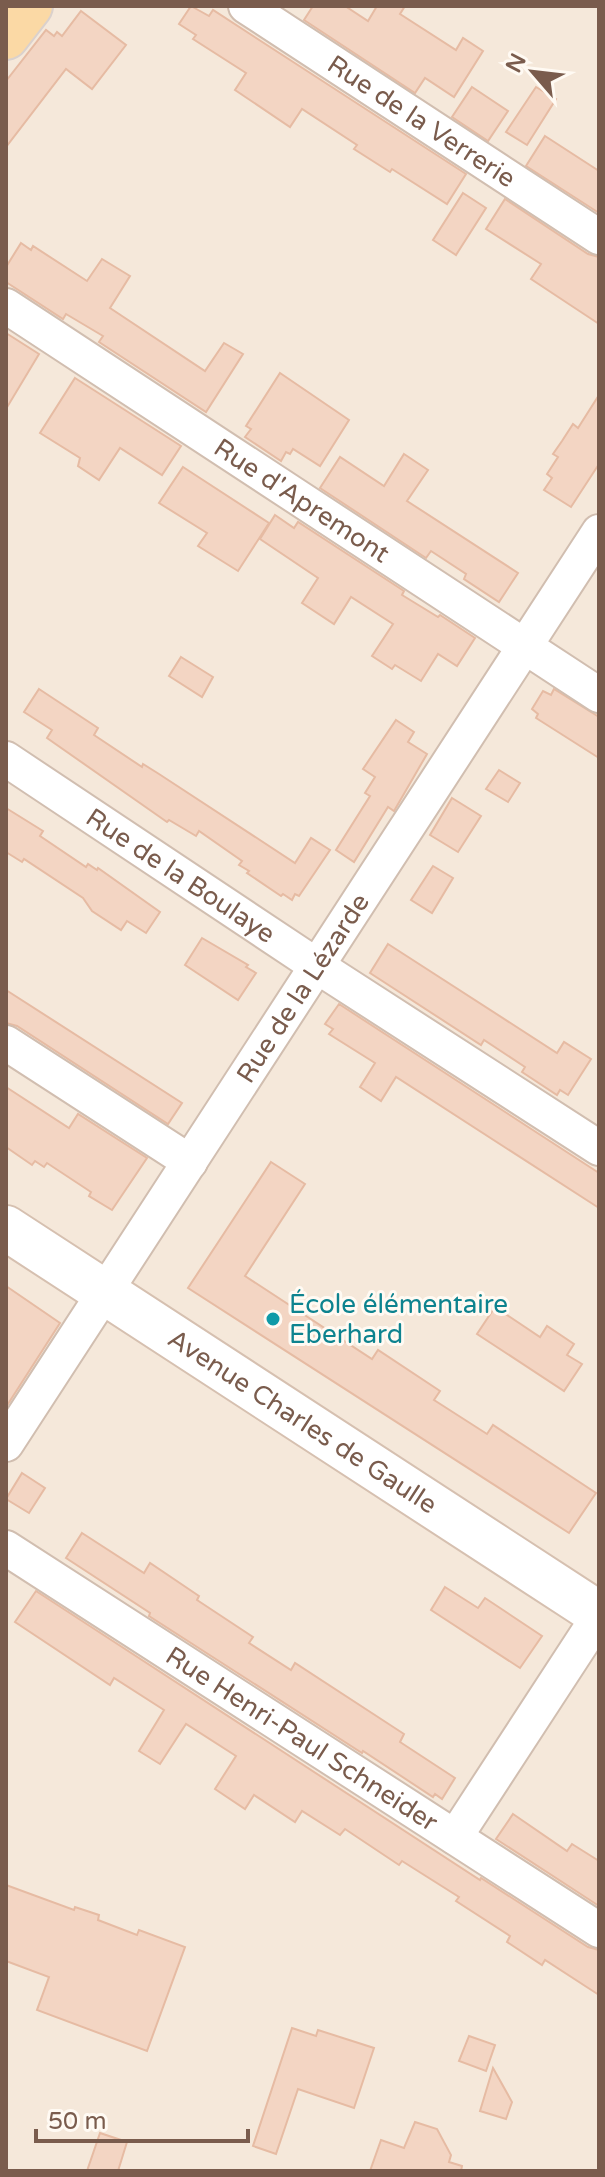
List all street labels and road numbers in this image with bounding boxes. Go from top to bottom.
street label: Rue de la Verrerie [322,48,522,194]
street label: Rue d'Apremont [209,431,395,569]
street label: Rue de la Boulaye [80,801,281,949]
street label: Rue de la Lézarde [230,887,375,1088]
street label: Avenue Charles de Gaulle [162,1322,443,1520]
street label: Rue Henri-Paul Schneider [160,1640,444,1838]

